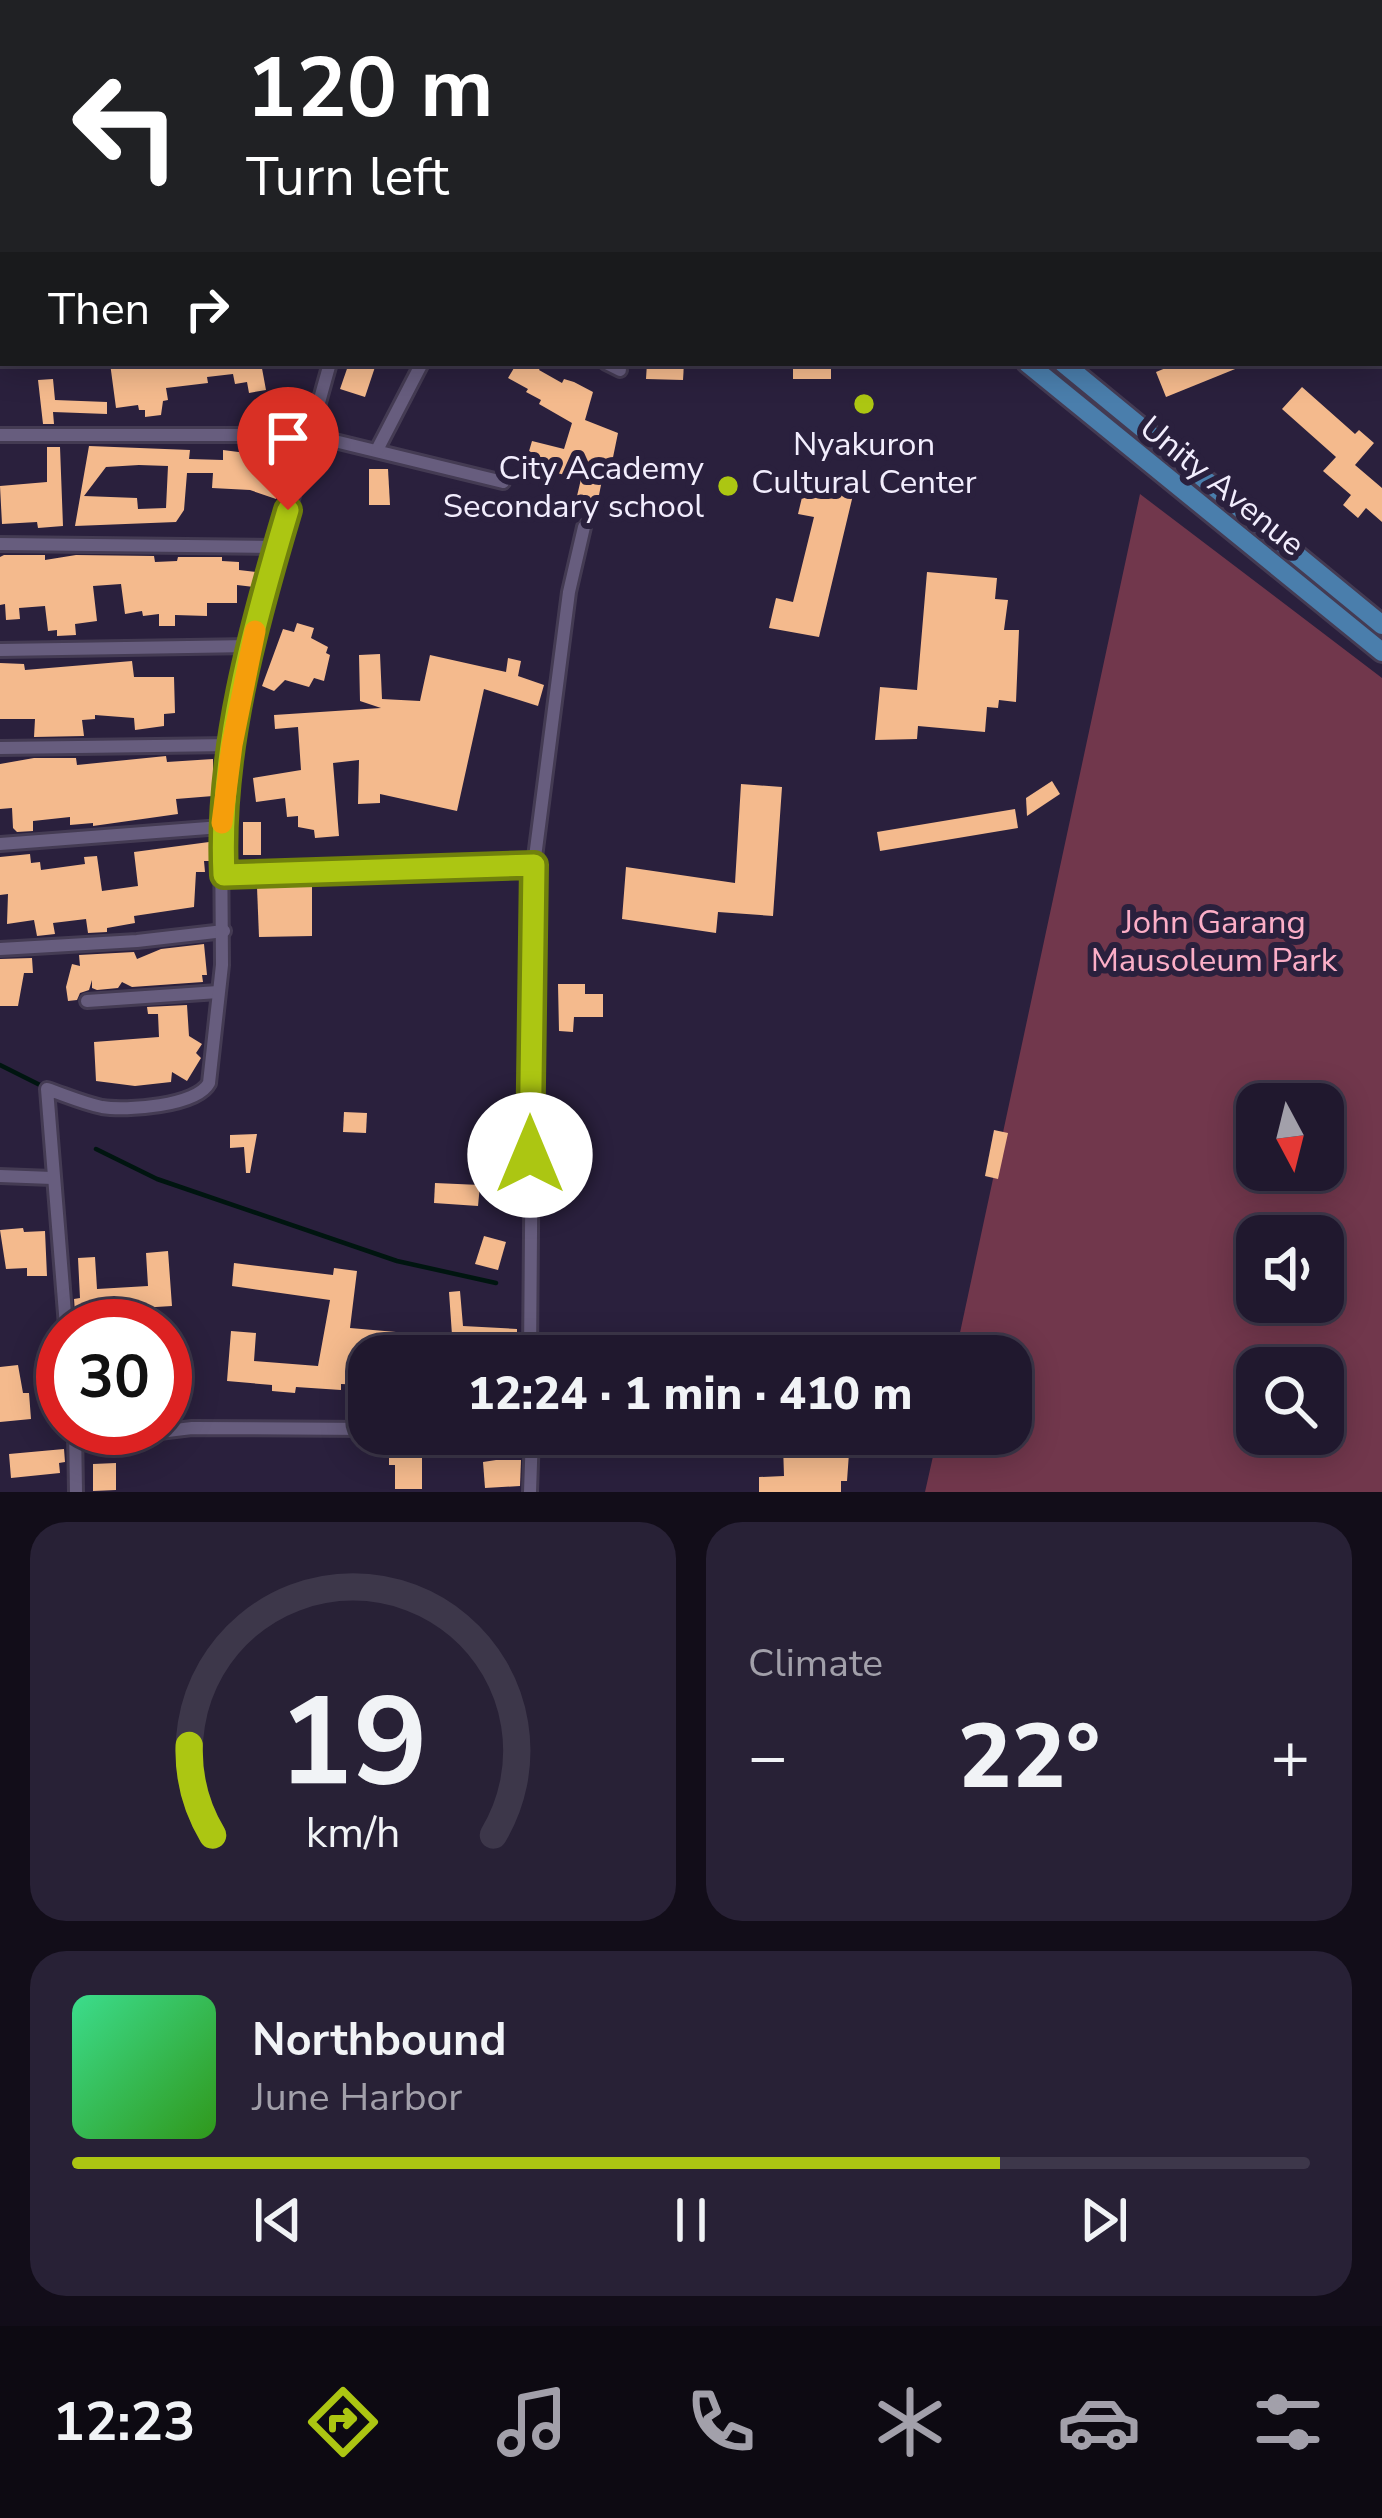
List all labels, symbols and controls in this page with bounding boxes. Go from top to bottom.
text: 120 m [246,31,494,146]
icon: left [48,48,204,204]
text: Turn left [246,140,449,214]
icon: right [174,276,240,342]
text: Then [48,279,150,340]
pin [237,387,339,510]
marker: Nyakuron Cultural Center [851,391,877,417]
icon: arrive [255,405,321,471]
street label: Unity Avenue [1130,406,1314,567]
place label: Nyakuron Cultural Center [751,422,977,505]
place label: City Academy Secondary school [443,446,704,529]
marker: City Academy Secondary school [715,473,741,499]
park label: John Garang Mausoleum Park [1091,900,1338,983]
north arrow [1236,1083,1344,1191]
map controls [1236,1083,1344,1455]
position arrow [467,1092,593,1218]
button: sound [1236,1215,1344,1323]
speed limit sign: 30 [36,1299,192,1455]
button: search [1236,1347,1344,1455]
text: 12:24 · 1 min · 410 m [467,1364,913,1425]
text: Climate [748,1637,883,1690]
text: 19 [278,1658,428,1828]
text: 22° [958,1696,1100,1819]
text: − [748,1712,788,1802]
text: + [1270,1712,1310,1802]
text: km/h [306,1803,400,1861]
text: Northbound [252,2010,506,2071]
text: June Harbor [252,2071,462,2124]
icon: previous [245,2187,311,2253]
icon: pause [658,2187,724,2253]
icon: next [1071,2187,1137,2253]
icon: directions [301,2380,385,2464]
icon: music [490,2380,574,2464]
icon: phone [679,2380,763,2464]
icon: climate [868,2380,952,2464]
icon: car [1057,2380,1141,2464]
icon: filters [1246,2380,1330,2464]
text: 12:23 [53,2385,196,2459]

